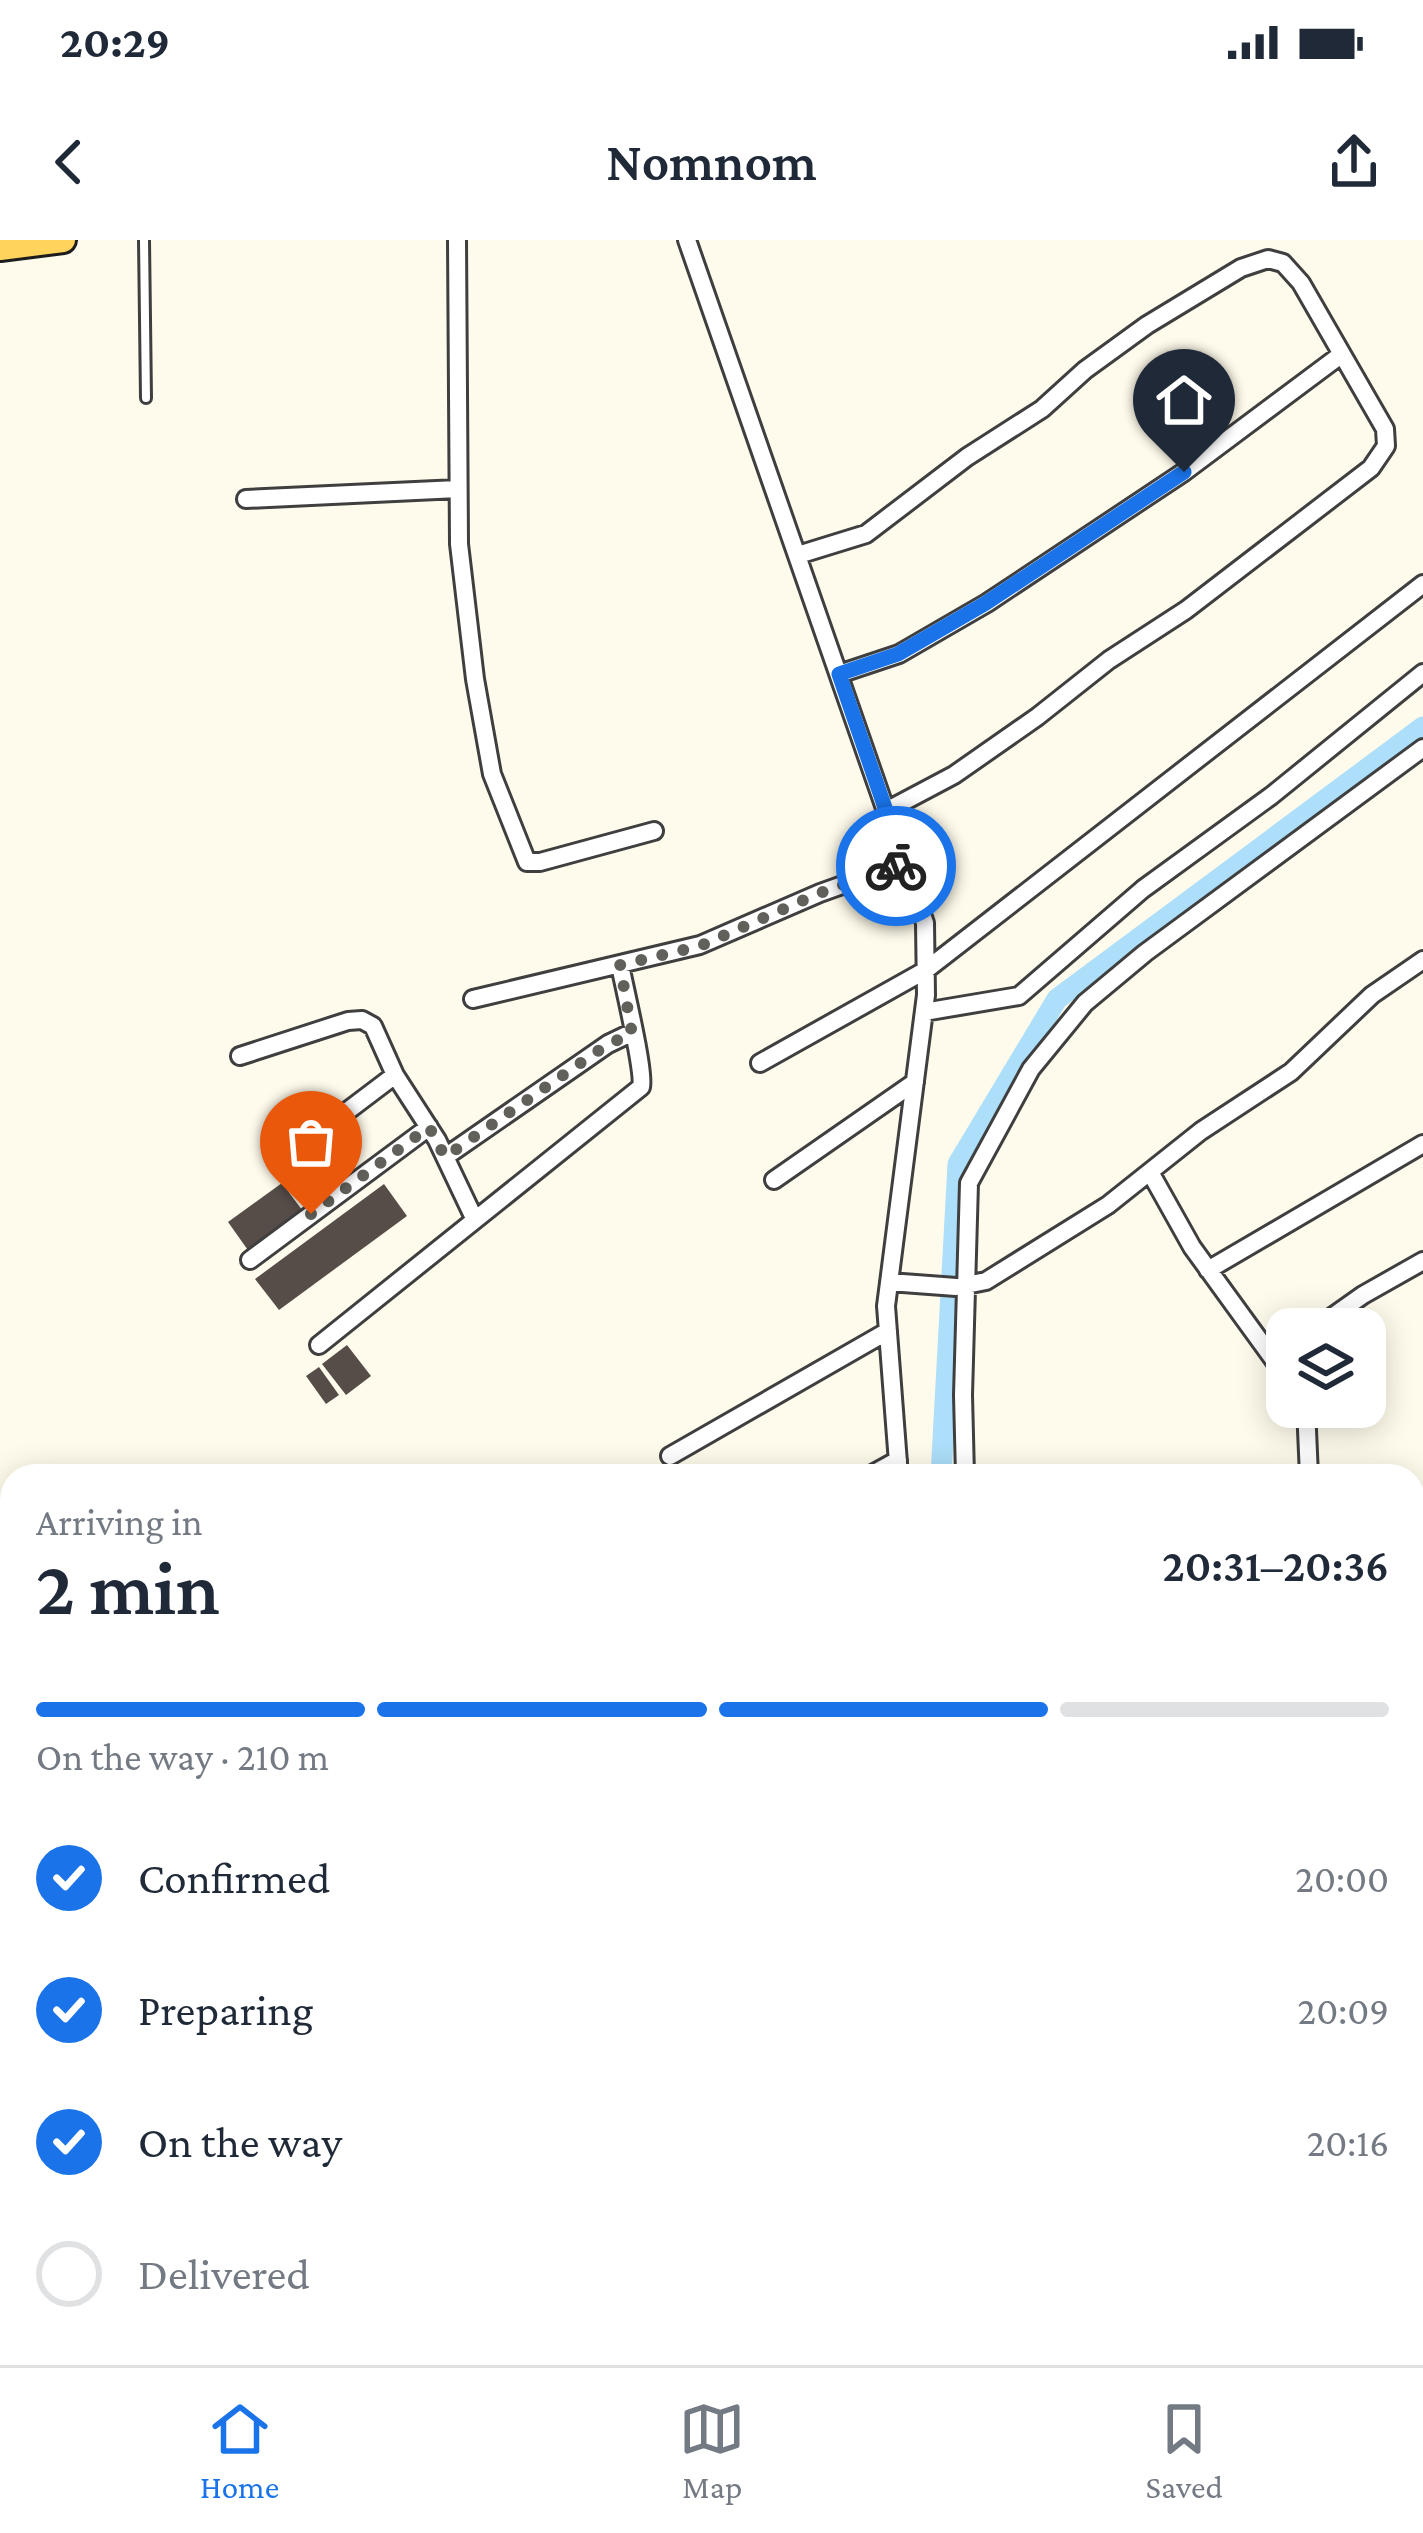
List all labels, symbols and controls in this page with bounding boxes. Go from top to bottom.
text: 20:29 [60,17,170,67]
icon: back [36,129,102,195]
icon: share [1321,129,1387,195]
text: Nomnom [606,132,817,192]
pin [1133,349,1235,472]
icon: home [1151,367,1217,433]
courier [836,806,956,926]
icon: bike [863,833,929,899]
pin [260,1091,362,1214]
icon: bag [278,1109,344,1175]
map controls [1266,1308,1386,1428]
button: layers [1266,1308,1386,1428]
text: Arriving in [36,1500,203,1543]
text: 20:31–20:36 [1162,1541,1389,1591]
text: 2 min [36,1544,220,1631]
text: On the way · 210 m [36,1735,329,1778]
icon: check [36,1845,102,1911]
text: Confirmed [138,1853,330,1903]
text: 20:00 [1295,1857,1389,1900]
icon: check [36,1977,102,2043]
text: Preparing [138,1985,314,2035]
text: 20:09 [1298,1989,1389,2032]
icon: check [36,2109,102,2175]
text: On the way [138,2117,342,2167]
text: 20:16 [1307,2121,1389,2164]
text: Delivered [138,2249,310,2299]
tab: Home [200,2396,279,2505]
tab: Map [679,2396,745,2505]
tab: Saved [1146,2396,1223,2505]

